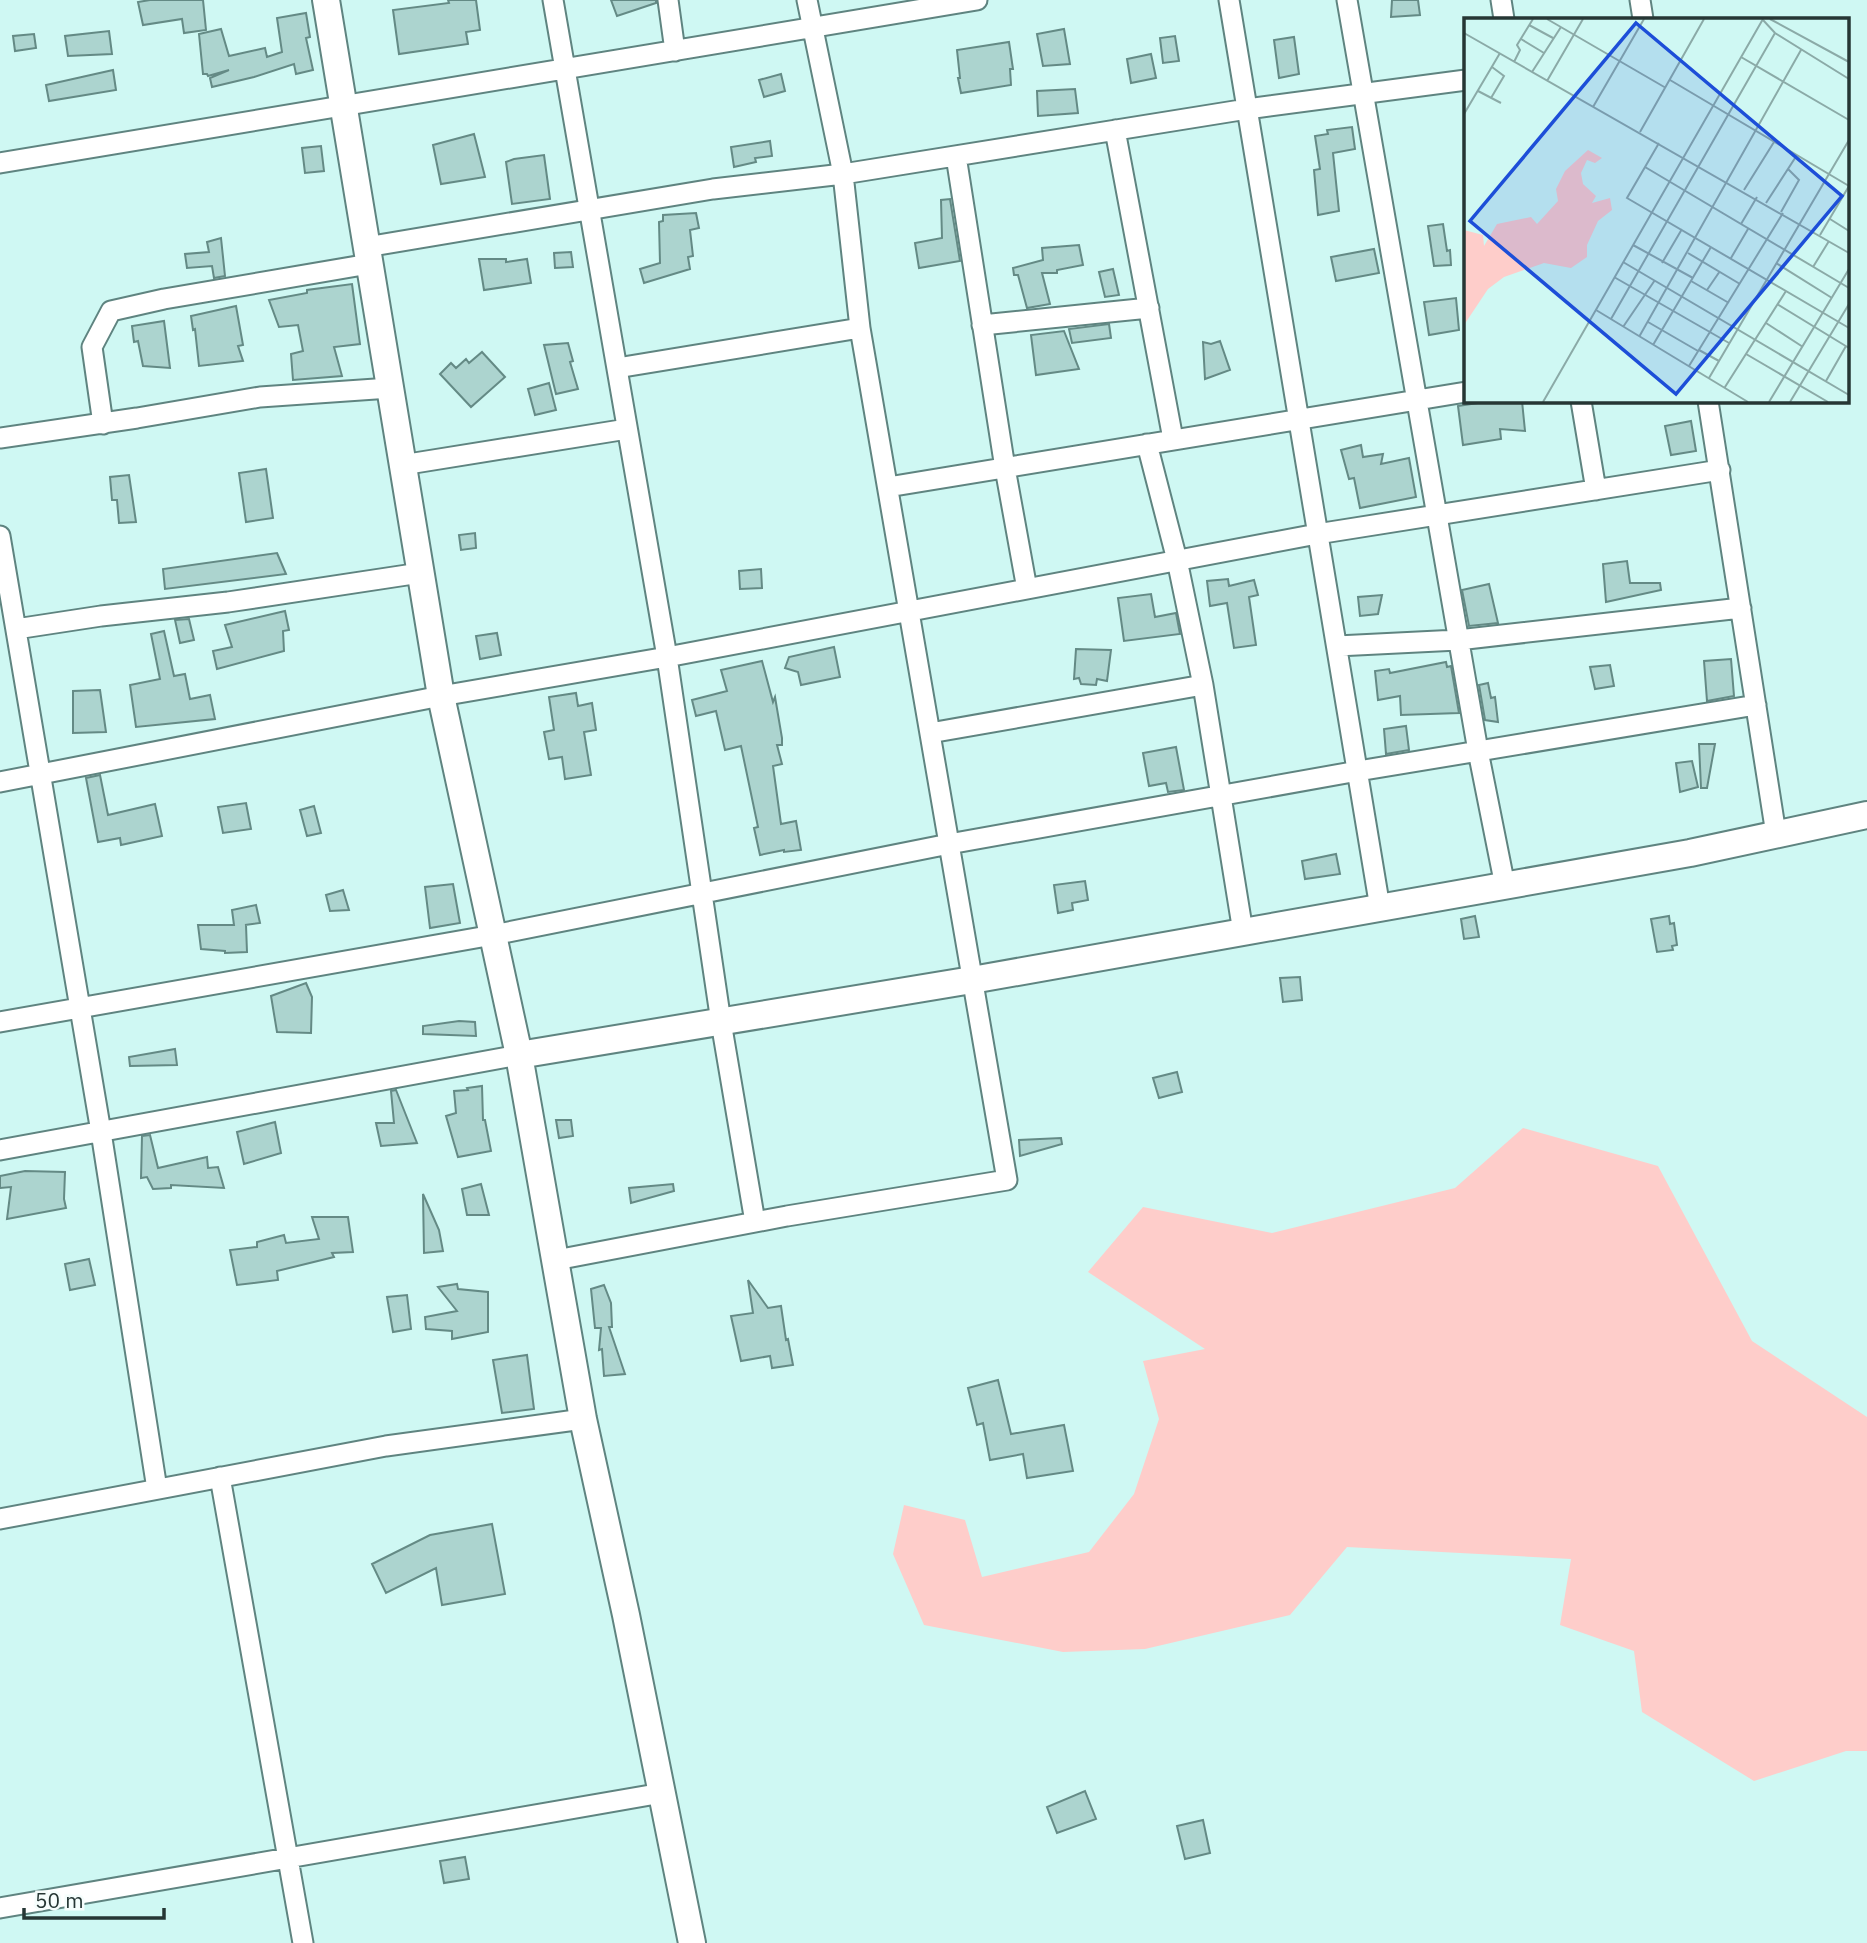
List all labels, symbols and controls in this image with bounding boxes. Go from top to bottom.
inset map [1464,18,1850,402]
scale bar [24,1876,164,1920]
text: 50 m [35,1886,84,1914]

